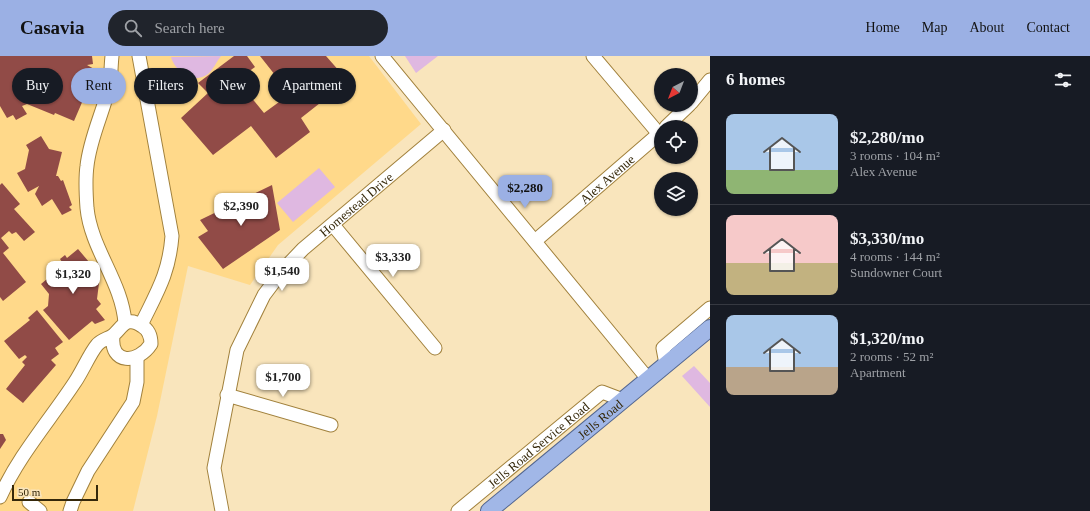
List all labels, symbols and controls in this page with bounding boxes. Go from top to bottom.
search box [108,10,388,46]
text: Casavia [20,17,84,38]
icon: search [122,17,144,39]
text: Search here [154,20,225,36]
text: Home [866,20,900,35]
text: Map [922,20,947,35]
text: About [969,20,1004,35]
text: Contact [1026,20,1070,35]
chip: Buy [12,68,63,104]
chip: Rent [71,68,126,104]
chip: Filters [134,68,198,104]
chip: New [206,68,260,104]
chip: Apartment [268,68,356,104]
north arrow [654,68,698,112]
map controls [654,68,698,216]
icon: filters [1052,69,1074,91]
text: 6 homes [726,70,785,89]
button: locate [654,120,698,164]
text: $2,280/mo [850,128,924,147]
icon: home [758,130,806,178]
text: 3 rooms · 104 m² [850,148,940,163]
street label: Alex Avenue [577,151,638,207]
text: Alex Avenue [850,164,917,179]
street label: Homestead Drive [317,169,396,240]
button: layers [654,172,698,216]
pin: $2,280 [492,175,558,209]
text: $2,280 [507,180,543,195]
pin: $2,390 [208,193,274,227]
text: $2,390 [223,198,259,213]
text: $3,330/mo [850,229,924,248]
icon: home [758,231,806,279]
pin: $3,330 [360,244,426,278]
text: $3,330 [375,249,411,264]
text: 4 rooms · 144 m² [850,249,940,264]
pin: $1,540 [249,258,315,292]
pin: $1,320 [40,261,106,295]
text: $1,540 [264,263,300,278]
text: Sundowner Court [850,265,942,280]
text: $1,320 [55,266,91,281]
text: $1,320/mo [850,329,924,348]
icon: home [758,331,806,379]
text: 2 rooms · 52 m² [850,349,933,364]
pin: $1,700 [250,364,316,398]
text: Apartment [850,365,906,380]
text: $1,700 [265,369,301,384]
street label: Jells Road [575,396,626,442]
street label: Jells Road Service Road [485,399,593,491]
scale bar [12,483,98,502]
text: 50 m [18,486,40,498]

